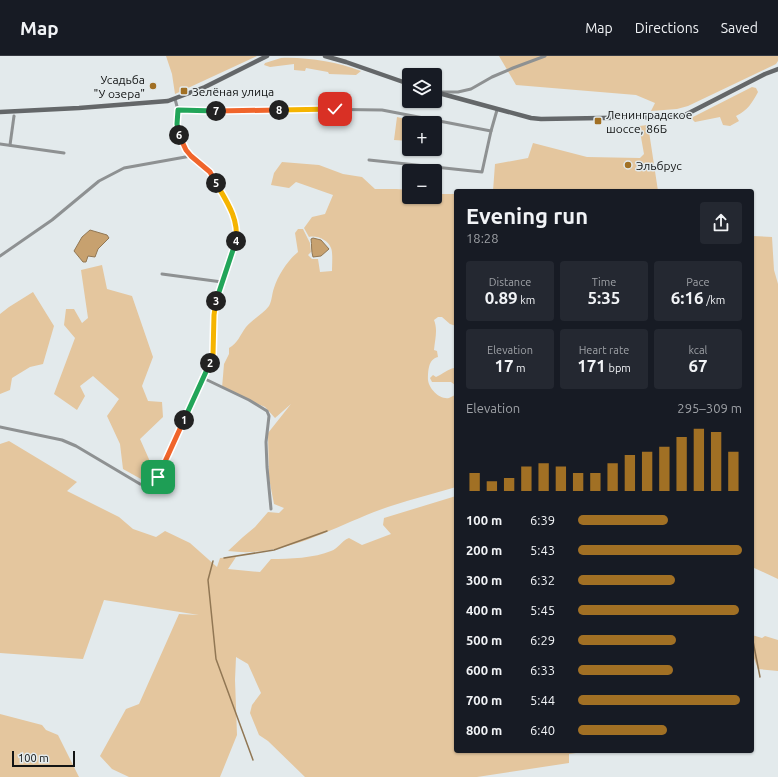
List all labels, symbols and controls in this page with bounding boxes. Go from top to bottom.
text: Map [20,17,59,39]
text: Map [585,20,613,36]
text: Directions [635,20,699,36]
text: Saved [721,20,758,36]
map controls [402,68,442,204]
button: layers [402,68,442,108]
place label: Усадьба "У озера" [93,73,145,100]
marker: Усадьба "У озера" [148,81,158,91]
place label: Зелёная улица [192,85,274,98]
marker: Зелёная улица [179,86,189,96]
pin [318,92,352,126]
icon: check [324,98,346,120]
pin: 8 [269,100,289,120]
pin: 7 [206,101,226,121]
text: 8 [276,104,282,116]
text: 7 [213,105,219,117]
place label: Ленинградское шоссе, 86Б [606,108,692,135]
button: + [402,116,442,156]
marker: Ленинградское шоссе, 86Б [593,116,603,126]
pin: 6 [169,125,189,145]
text: 6 [176,129,182,141]
place label: Эльбрус [636,159,682,172]
marker: Эльбрус [623,160,633,170]
button: − [402,164,442,204]
pin: 5 [206,173,226,193]
text: 5 [213,177,219,189]
button: share [700,202,742,244]
text: Evening run [466,203,588,228]
pin: 4 [226,231,246,251]
text: 18:28 [466,231,499,245]
text: 4 [233,235,239,247]
text: Distance [489,276,531,288]
text: Time [592,276,616,288]
text: Pace [686,276,710,288]
text: 0.89 [485,288,518,307]
text: 5:35 [588,288,620,307]
text: 6:16 [671,288,704,307]
pin: 3 [206,291,226,311]
text: km [518,294,535,306]
text: /km [704,294,725,306]
text: 3 [213,295,219,307]
text: Elevation [487,344,533,356]
text: Heart rate [579,344,629,356]
text: kcal [689,344,708,356]
pin: 2 [200,353,220,373]
text: 17 [494,356,514,375]
text: 171 [577,356,606,375]
text: 67 [688,356,708,375]
text: 2 [207,357,213,369]
text: m [514,362,526,374]
text: bpm [606,362,631,374]
text: Elevation [466,401,520,415]
text: 295–309 m [677,401,742,415]
pin: 1 [174,410,194,430]
text: 1 [181,414,187,426]
pin [141,460,175,494]
icon: arrive [147,466,169,488]
text: 100 m [466,513,502,527]
text: 6:39 [530,513,555,527]
text: 200 m [466,543,502,557]
text: 5:43 [530,543,555,557]
text: 300 m [466,573,502,587]
text: 6:32 [530,573,555,587]
text: 400 m [466,603,502,617]
text: 5:45 [530,603,555,617]
text: 500 m [466,633,502,647]
text: 6:29 [530,633,555,647]
text: 600 m [466,663,502,677]
text: 6:33 [530,663,555,677]
text: 700 m [466,693,502,707]
text: 5:44 [530,693,555,707]
text: 800 m [466,723,502,737]
text: 6:40 [530,723,555,737]
scale bar [12,749,75,768]
text: 100 m [18,752,49,764]

